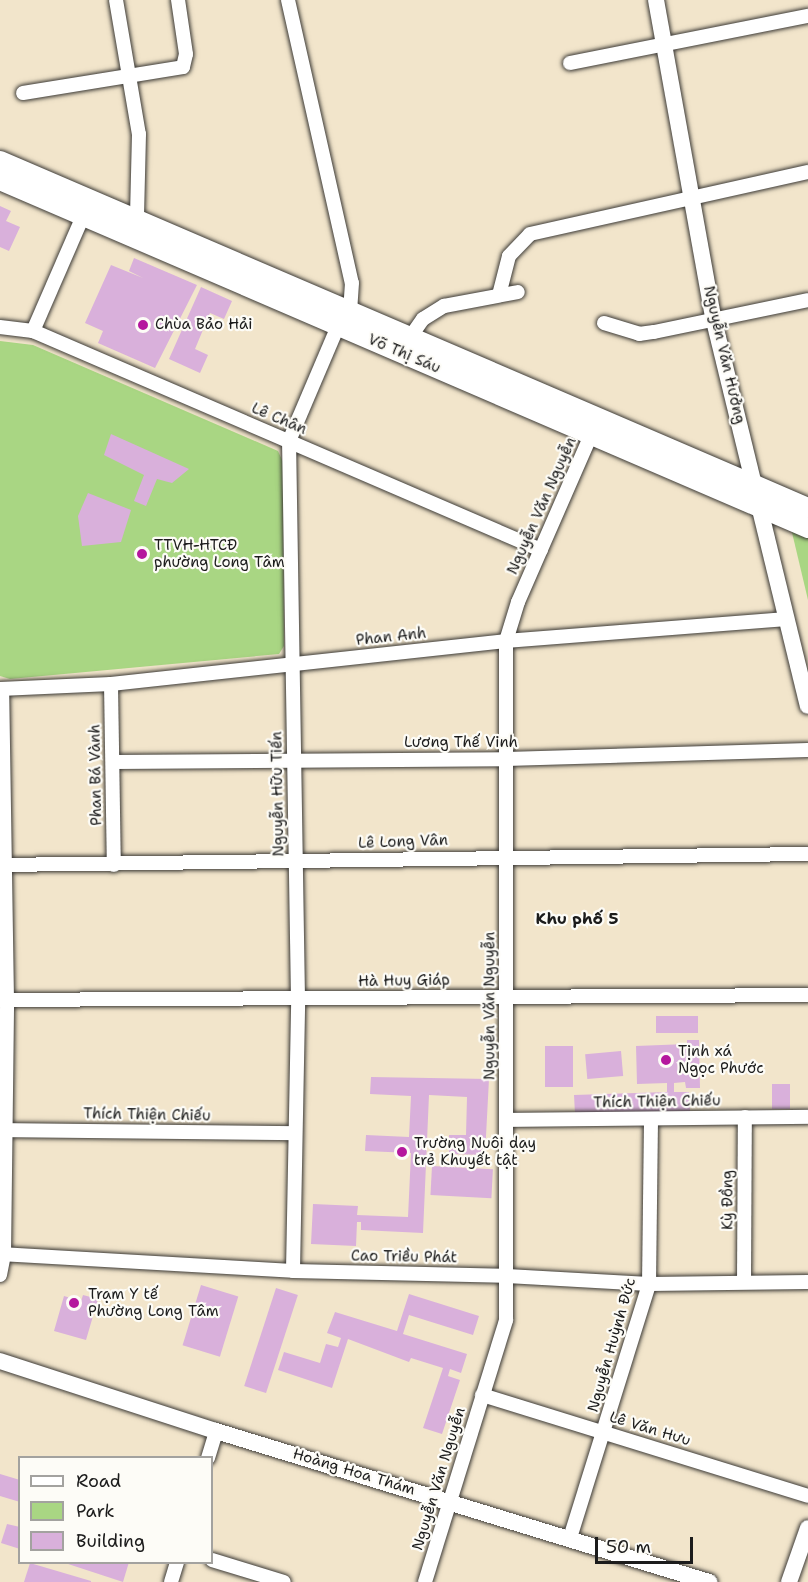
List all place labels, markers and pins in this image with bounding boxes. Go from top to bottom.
place label: Chùa Bảo Hải [155,316,252,334]
marker: Chùa Bảo Hải [136,318,150,332]
place label: TTVH-HTCĐ phường Long Tâm [154,536,285,571]
marker: TTVH-HTCĐ phường Long Tâm [135,547,149,561]
place label: Tịnh xá Ngọc Phước [678,1042,764,1077]
marker: Tịnh xá Ngọc Phước [659,1053,673,1067]
place label: Trường Nuôi dạy trẻ Khuyết tật [414,1134,536,1169]
marker: Trường Nuôi dạy trẻ Khuyết tật [395,1145,409,1159]
place label: Trạm Y tế Phường Long Tâm [88,1285,219,1320]
marker: Trạm Y tế Phường Long Tâm [65,1294,83,1312]

